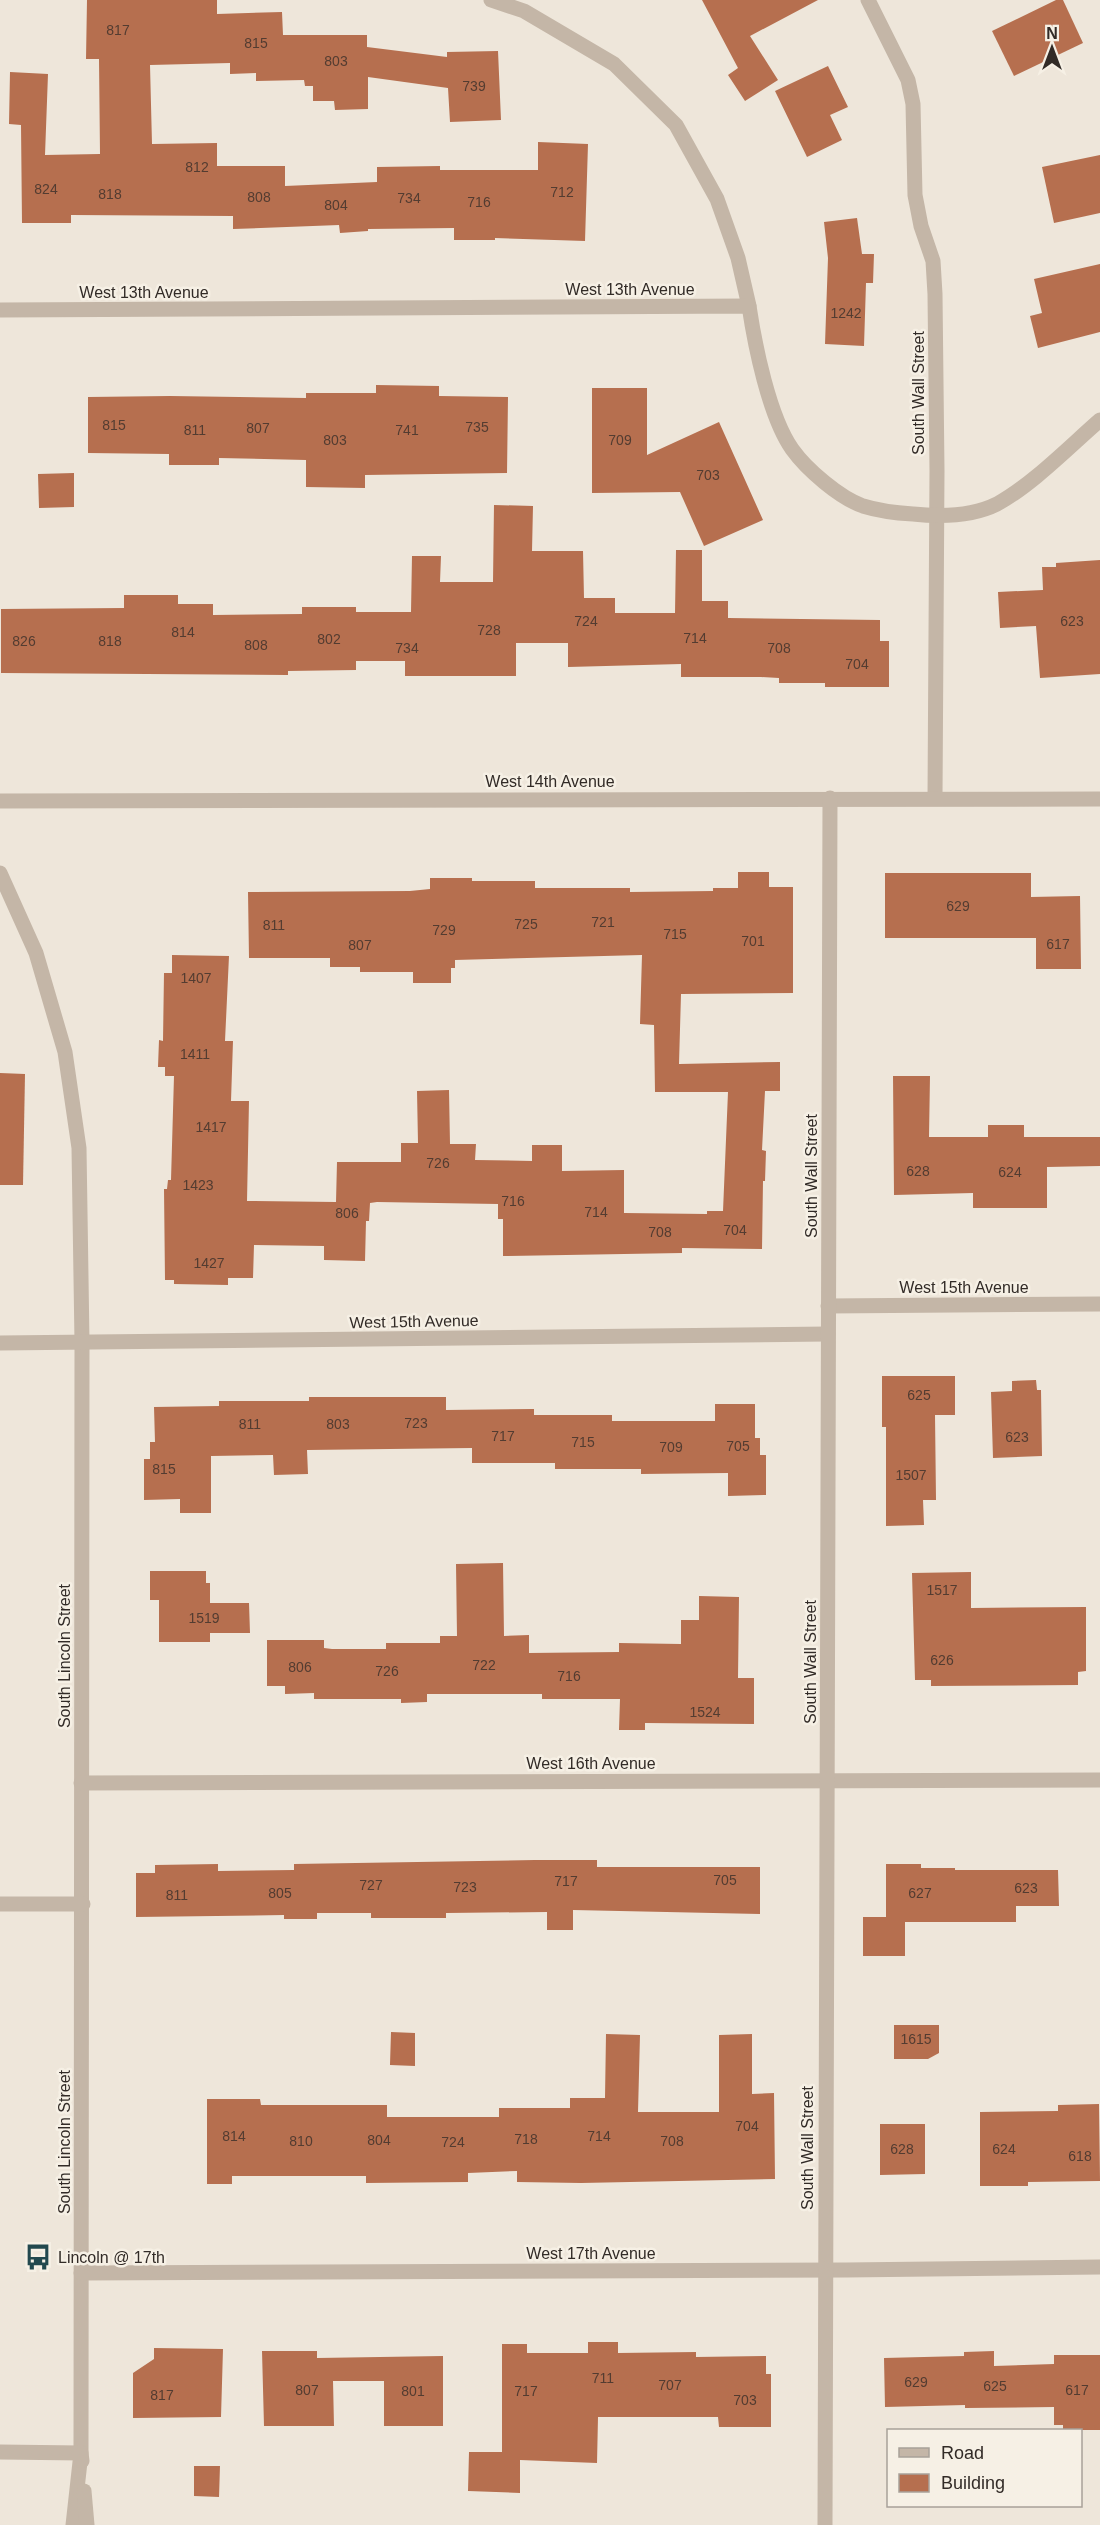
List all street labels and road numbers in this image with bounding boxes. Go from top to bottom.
street label: West 13th Avenue [565,281,695,298]
street label: West 13th Avenue [79,284,209,301]
street label: South Wall Street [910,330,927,455]
street label: West 14th Avenue [485,773,615,790]
street label: South Wall Street [803,1113,820,1238]
street label: West 15th Avenue [899,1279,1029,1296]
street label: West 15th Avenue [349,1312,479,1331]
street label: South Lincoln Street [56,1583,73,1728]
street label: South Wall Street [802,1599,819,1724]
street label: West 16th Avenue [526,1755,656,1772]
street label: South Lincoln Street [56,2069,73,2214]
street label: South Wall Street [799,2085,816,2210]
street label: West 17th Avenue [526,2245,656,2262]

